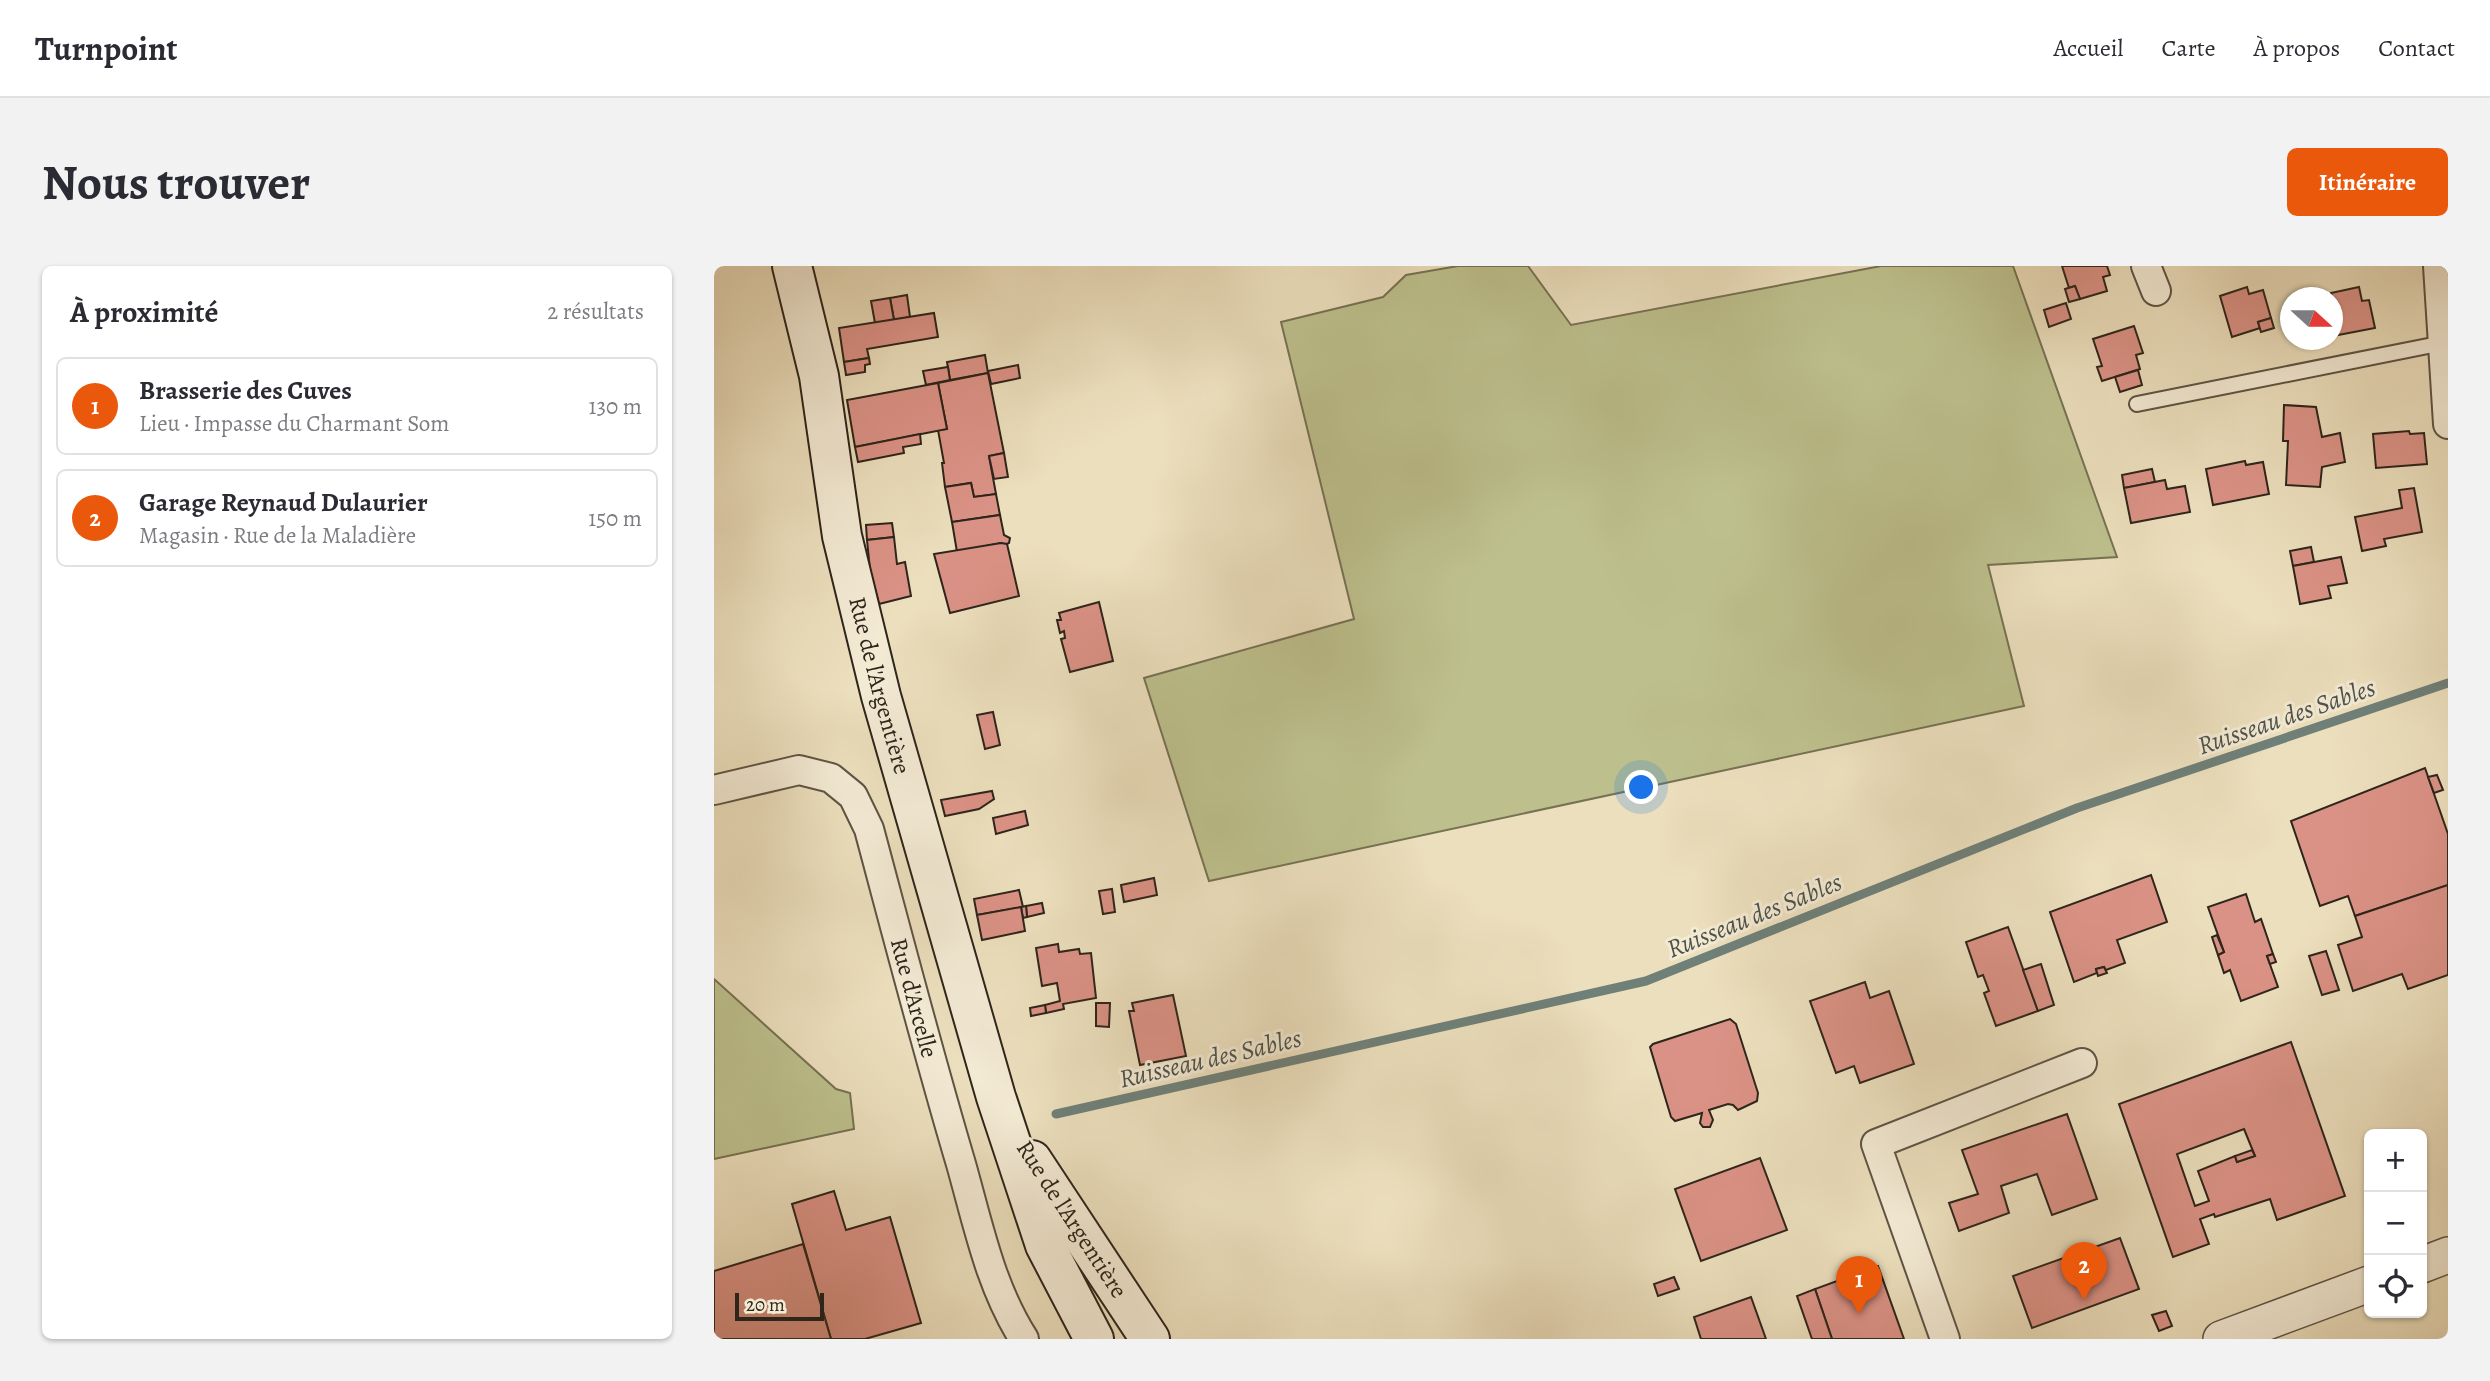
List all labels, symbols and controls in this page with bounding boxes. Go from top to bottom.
text: Turnpoint [35,26,177,71]
text: Accueil [2053,32,2123,64]
text: Carte [2161,32,2216,64]
text: À propos [2254,32,2340,64]
text: Contact [2378,32,2455,64]
button: Itinéraire [2287,148,2448,216]
text: Nous trouver [42,149,310,216]
north arrow [2280,287,2343,350]
text: À proximité [70,292,218,332]
text: 2 résultats [547,296,644,327]
text: Brasserie des Cuves [139,373,352,408]
text: 1 [91,391,99,422]
text: 130 m [589,391,642,422]
text: Lieu · Impasse du Charmant Som [139,408,449,439]
text: Garage Reynaud Dulaurier [139,485,428,520]
text: 2 [89,503,101,534]
text: 150 m [588,503,642,534]
text: Magasin · Rue de la Maladière [139,520,416,551]
street label: Rue de l'Argentière [841,593,919,778]
water label: Ruisseau des Sables [2193,670,2380,763]
your location [1624,770,1658,804]
water label: Ruisseau des Sables [1662,864,1847,966]
street label: Rue d'Arcelle [883,934,946,1061]
water label: Ruisseau des Sables [1116,1021,1305,1096]
map controls [2364,1129,2427,1318]
button: + [2364,1129,2427,1192]
street label: Rue de l'Argentière [1009,1134,1135,1304]
button: − [2364,1192,2427,1255]
pin: 2 [2061,1242,2107,1300]
button: locate [2364,1255,2427,1318]
pin: 1 [1836,1256,1882,1314]
scale bar [735,1290,824,1322]
text: 20 m [746,1292,785,1318]

